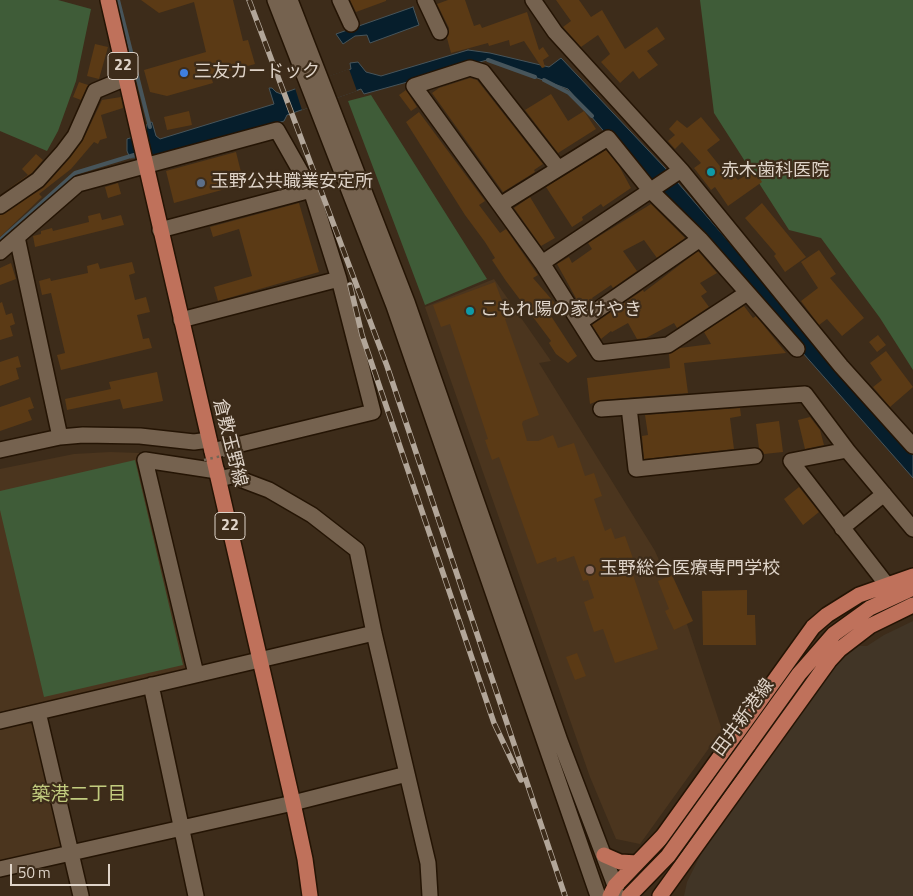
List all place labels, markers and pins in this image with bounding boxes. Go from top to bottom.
place label: 三友カードック [194,62,320,84]
marker: 三友カードック [178,67,190,79]
place label: 赤木歯科医院 [721,161,829,183]
marker: 赤木歯科医院 [705,166,717,178]
place label: 玉野公共職業安定所 [211,172,373,194]
marker: 玉野公共職業安定所 [195,177,207,189]
place label: こもれ陽の家けやき [480,300,642,322]
marker: こもれ陽の家けやき [464,305,476,317]
place label: 玉野総合医療専門学校 [600,559,780,581]
marker: 玉野総合医療専門学校 [584,564,596,576]

